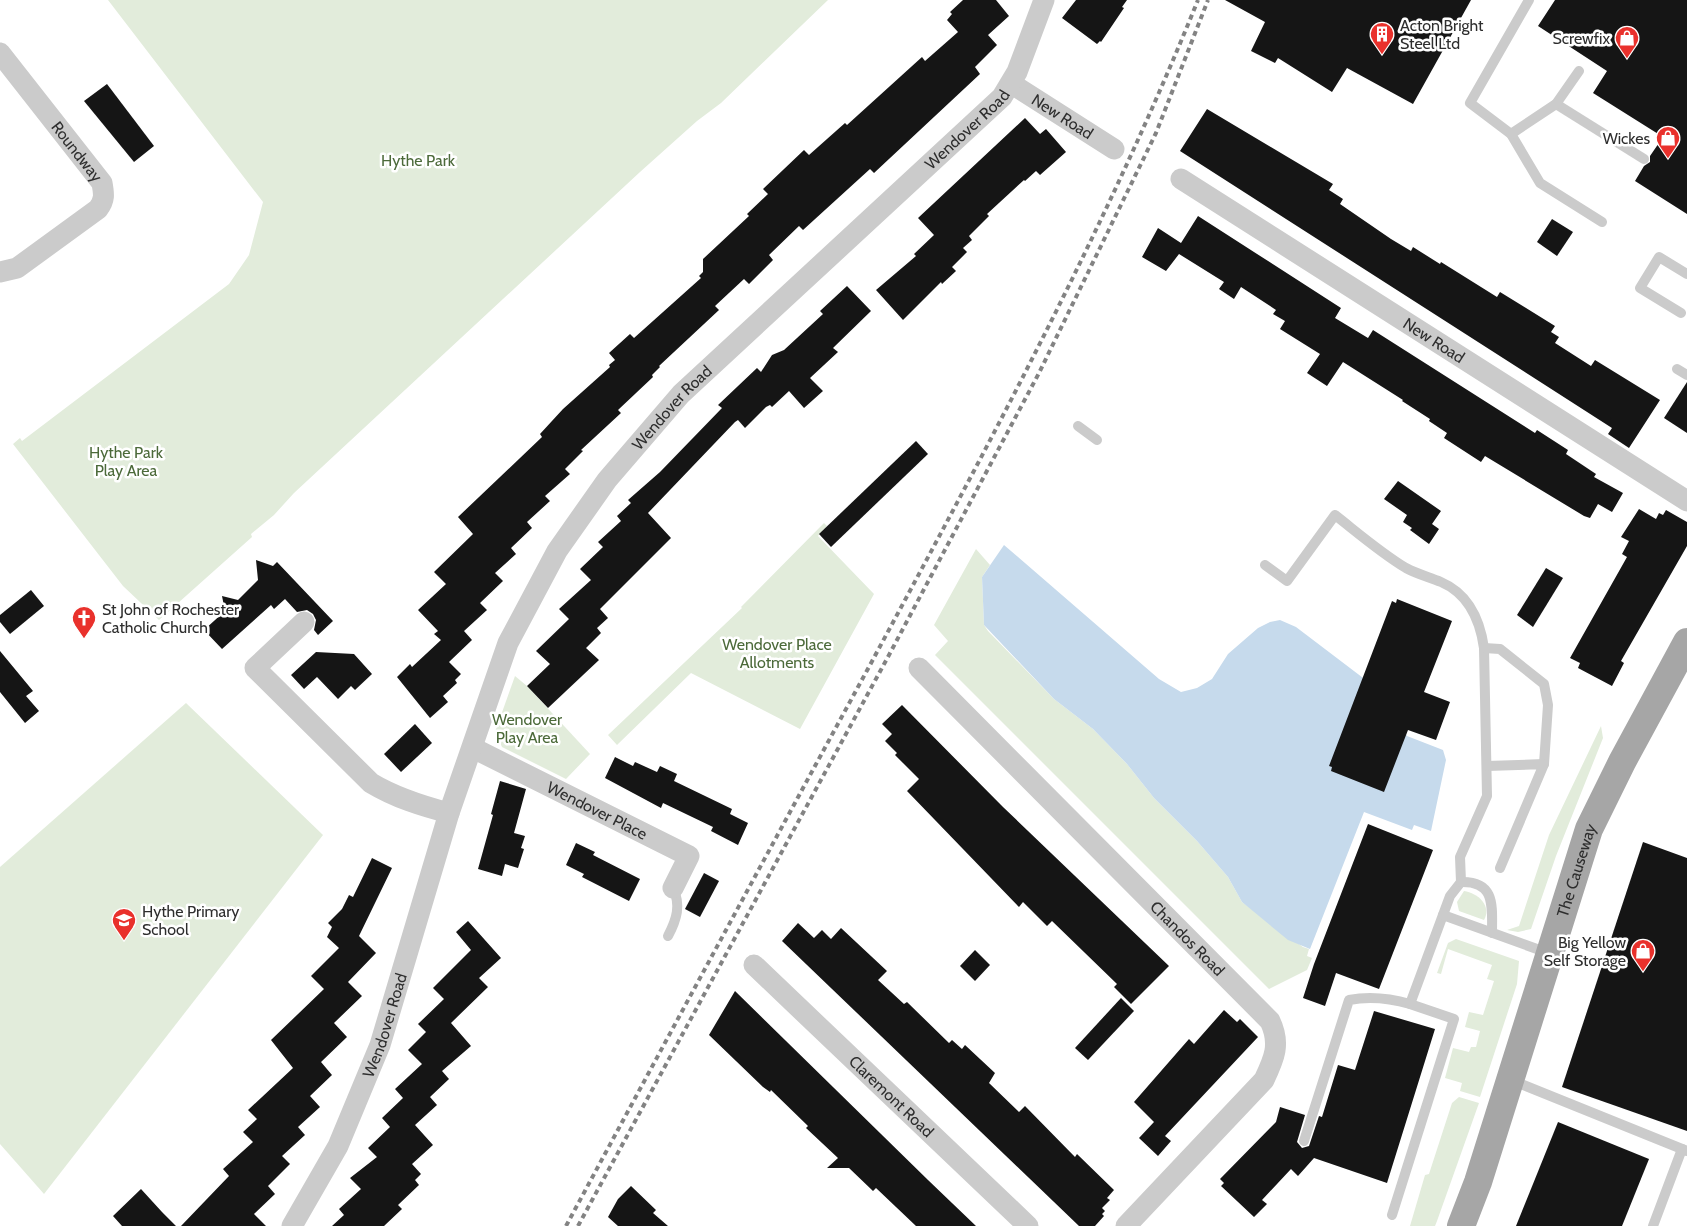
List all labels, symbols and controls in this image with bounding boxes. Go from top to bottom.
place label: Acton Bright Steel Ltd [1400,16,1484,53]
building icon: Acton Bright Steel Ltd [1369,21,1395,55]
shop icon: Screwfix [1614,25,1640,59]
place label: Screwfix [1552,29,1610,48]
street label: Wendover Road [921,86,1014,173]
street label: New Road [1028,90,1097,143]
street label: Roundway [48,117,107,185]
shop icon: Wickes [1655,125,1681,159]
place label: Wickes [1603,129,1650,148]
park label: Hythe Park [381,151,456,170]
street label: New Road [1400,313,1468,367]
street label: Wendover Road [628,361,715,454]
park label: Hythe Park Play Area [89,443,164,480]
place label: St John of Rochester Catholic Church [102,600,240,637]
church icon: St John of Rochester Catholic Church [71,605,97,639]
park label: Wendover Place Allotments [722,635,832,672]
park label: Wendover Play Area [492,710,563,747]
street label: Wendover Place [544,777,651,843]
street label: The Causeway [1552,820,1600,919]
street label: Chandos Road [1146,897,1229,980]
place label: Hythe Primary School [142,902,239,939]
school or university icon: Hythe Primary School [111,907,137,941]
place label: Big Yellow Self Storage [1544,933,1626,970]
shop icon: Big Yellow Self Storage [1630,938,1656,972]
street label: Wendover Road [358,971,410,1080]
street label: Claremont Road [845,1051,938,1141]

